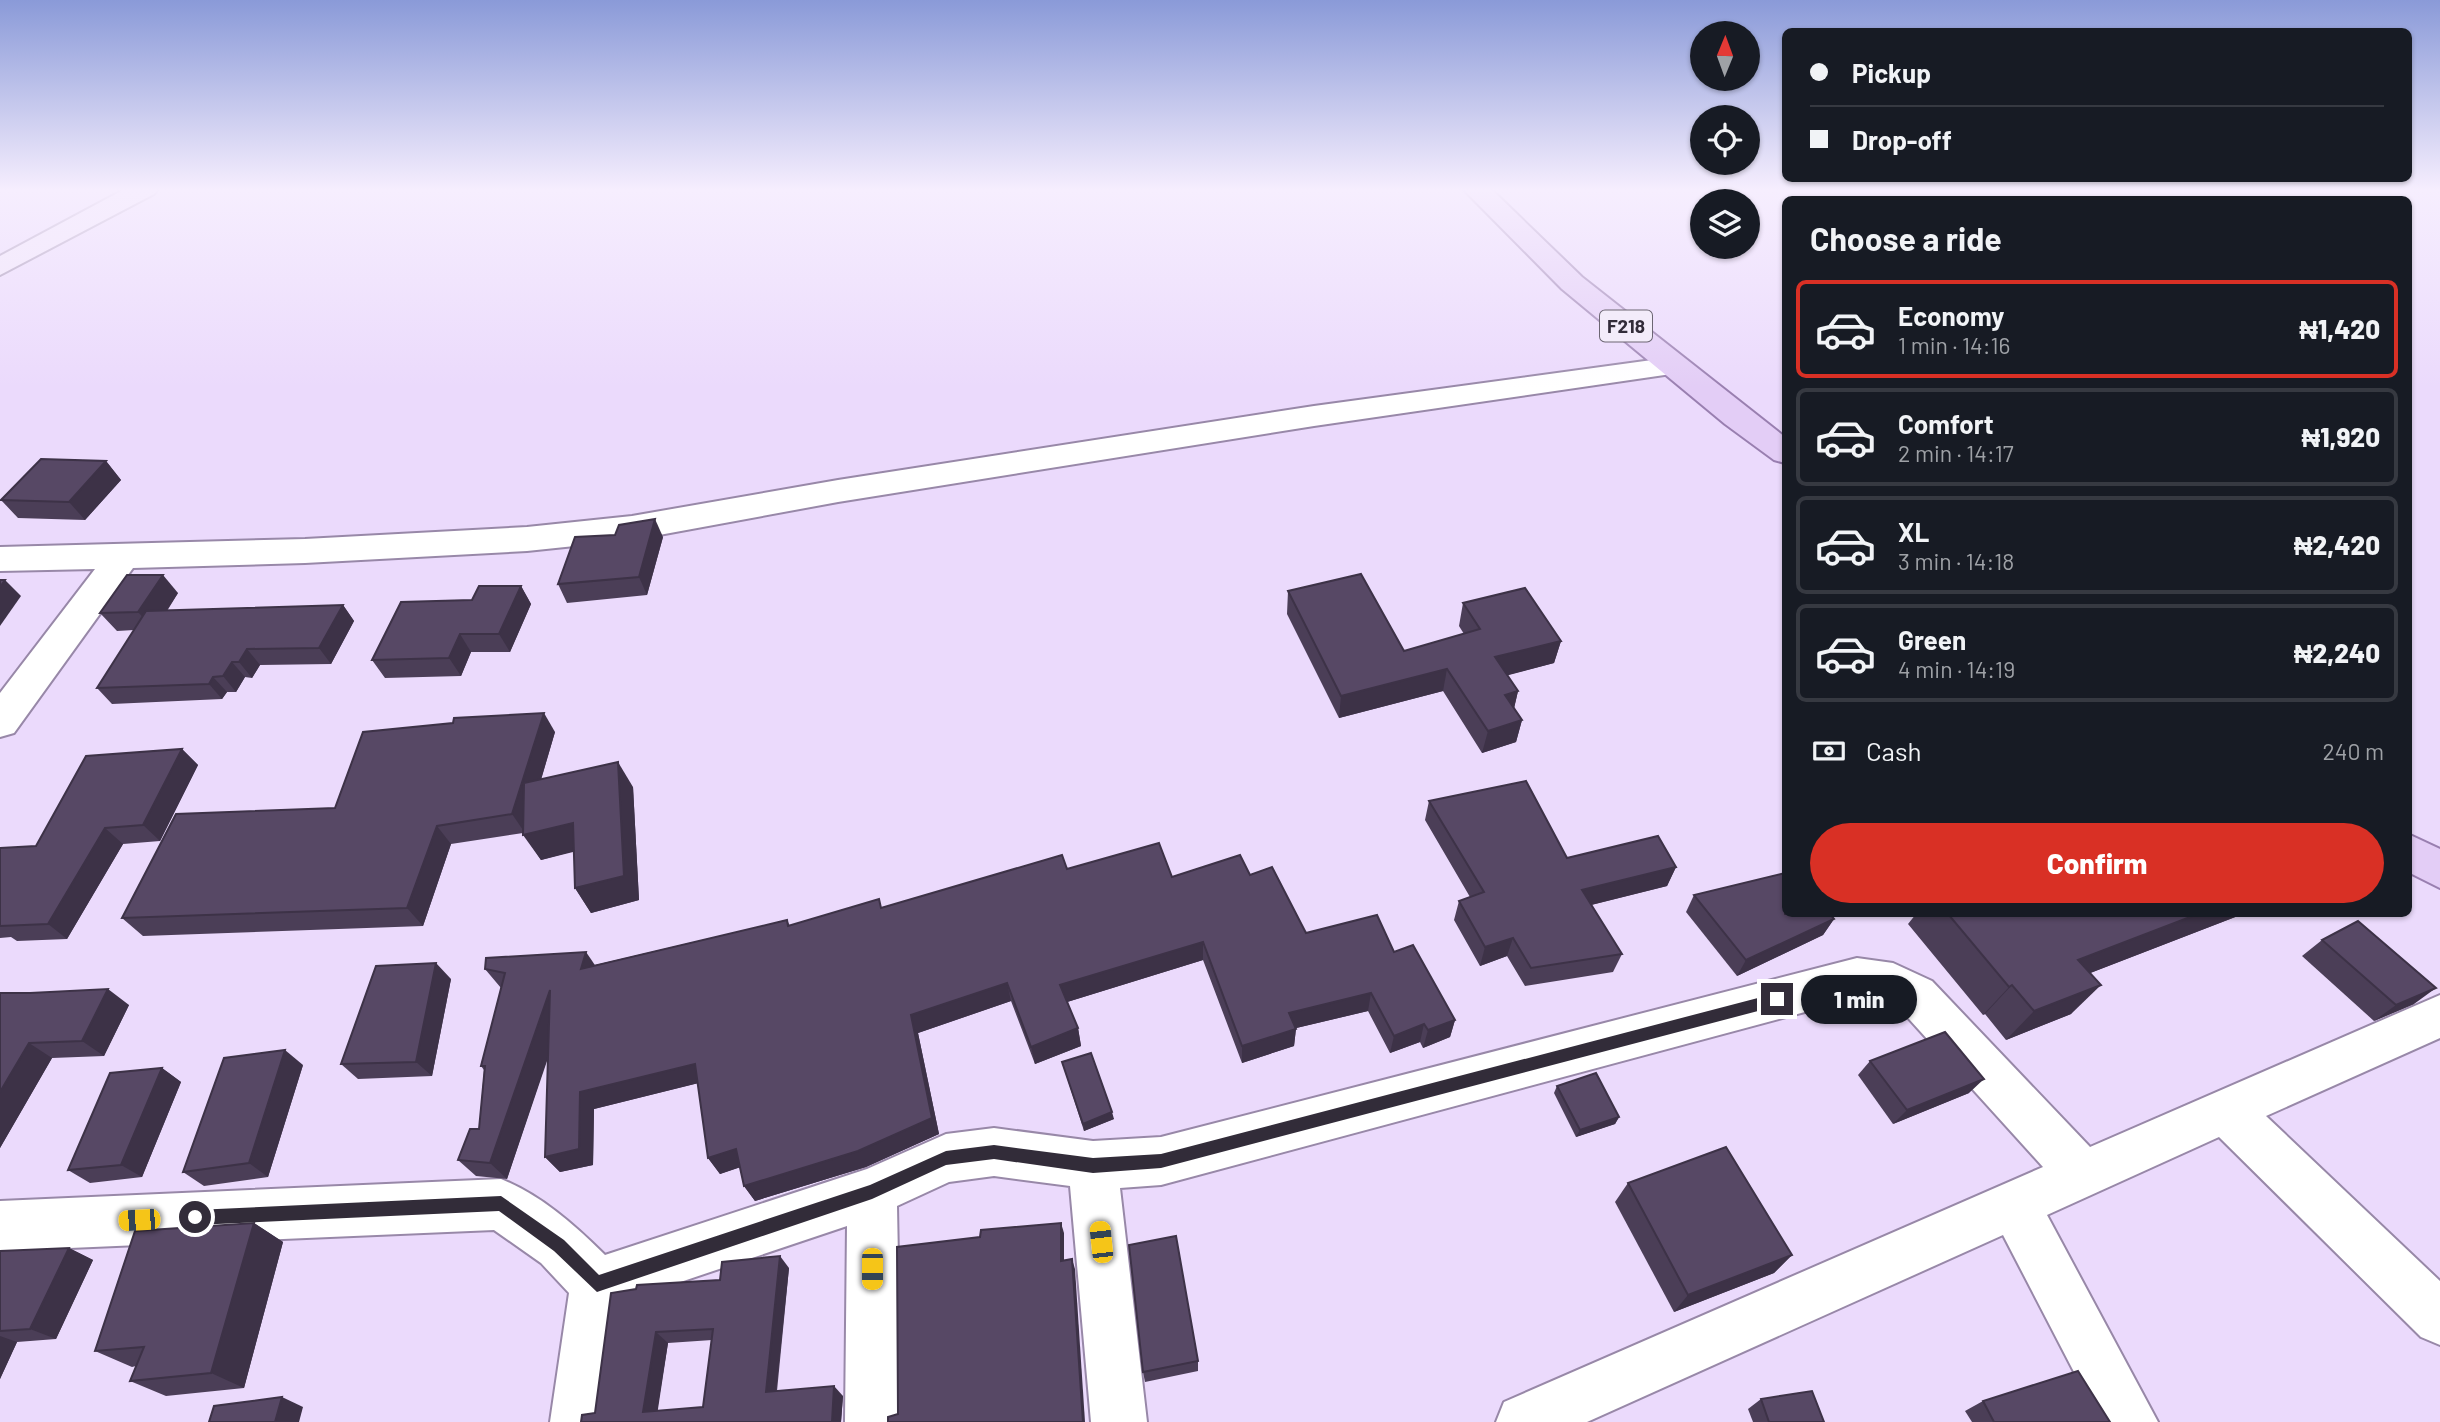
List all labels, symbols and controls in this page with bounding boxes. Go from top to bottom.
north arrow [1690,21,1760,91]
map controls [1690,21,1760,259]
text: Pickup [1852,57,1931,88]
button: locate [1690,105,1760,175]
text: Drop-off [1852,124,1952,155]
button: layers [1690,189,1760,259]
text: Choose a ride [1810,219,2002,257]
icon: car [1814,298,1877,361]
text: Economy [1898,300,2004,331]
road number: F218 [1600,310,1652,342]
text: ₦1,420 [2299,313,2380,344]
text: 1 min · 14:16 [1898,331,2010,359]
icon: car [1814,406,1877,469]
text: Comfort [1898,408,1994,439]
text: ₦1,920 [2302,421,2380,452]
text: 2 min · 14:17 [1898,439,2014,467]
icon: car [1814,514,1877,577]
text: XL [1898,516,1929,547]
text: ₦2,420 [2294,529,2380,560]
text: 3 min · 14:18 [1898,547,2014,575]
icon: car [1814,622,1877,685]
text: Green [1898,624,1966,655]
text: ₦2,240 [2294,637,2380,668]
text: 4 min · 14:19 [1898,655,2015,683]
icon: cash [1810,732,1848,770]
text: Cash [1866,735,1921,766]
text: 240 m [2322,737,2384,765]
button: Confirm [1810,823,2384,903]
callout: 1 min [1802,974,1917,1024]
route end [1761,983,1793,1015]
text: 1 min [1834,985,1884,1013]
route start [179,1201,211,1233]
car [118,1208,161,1232]
car [1089,1220,1114,1264]
car [862,1248,883,1290]

